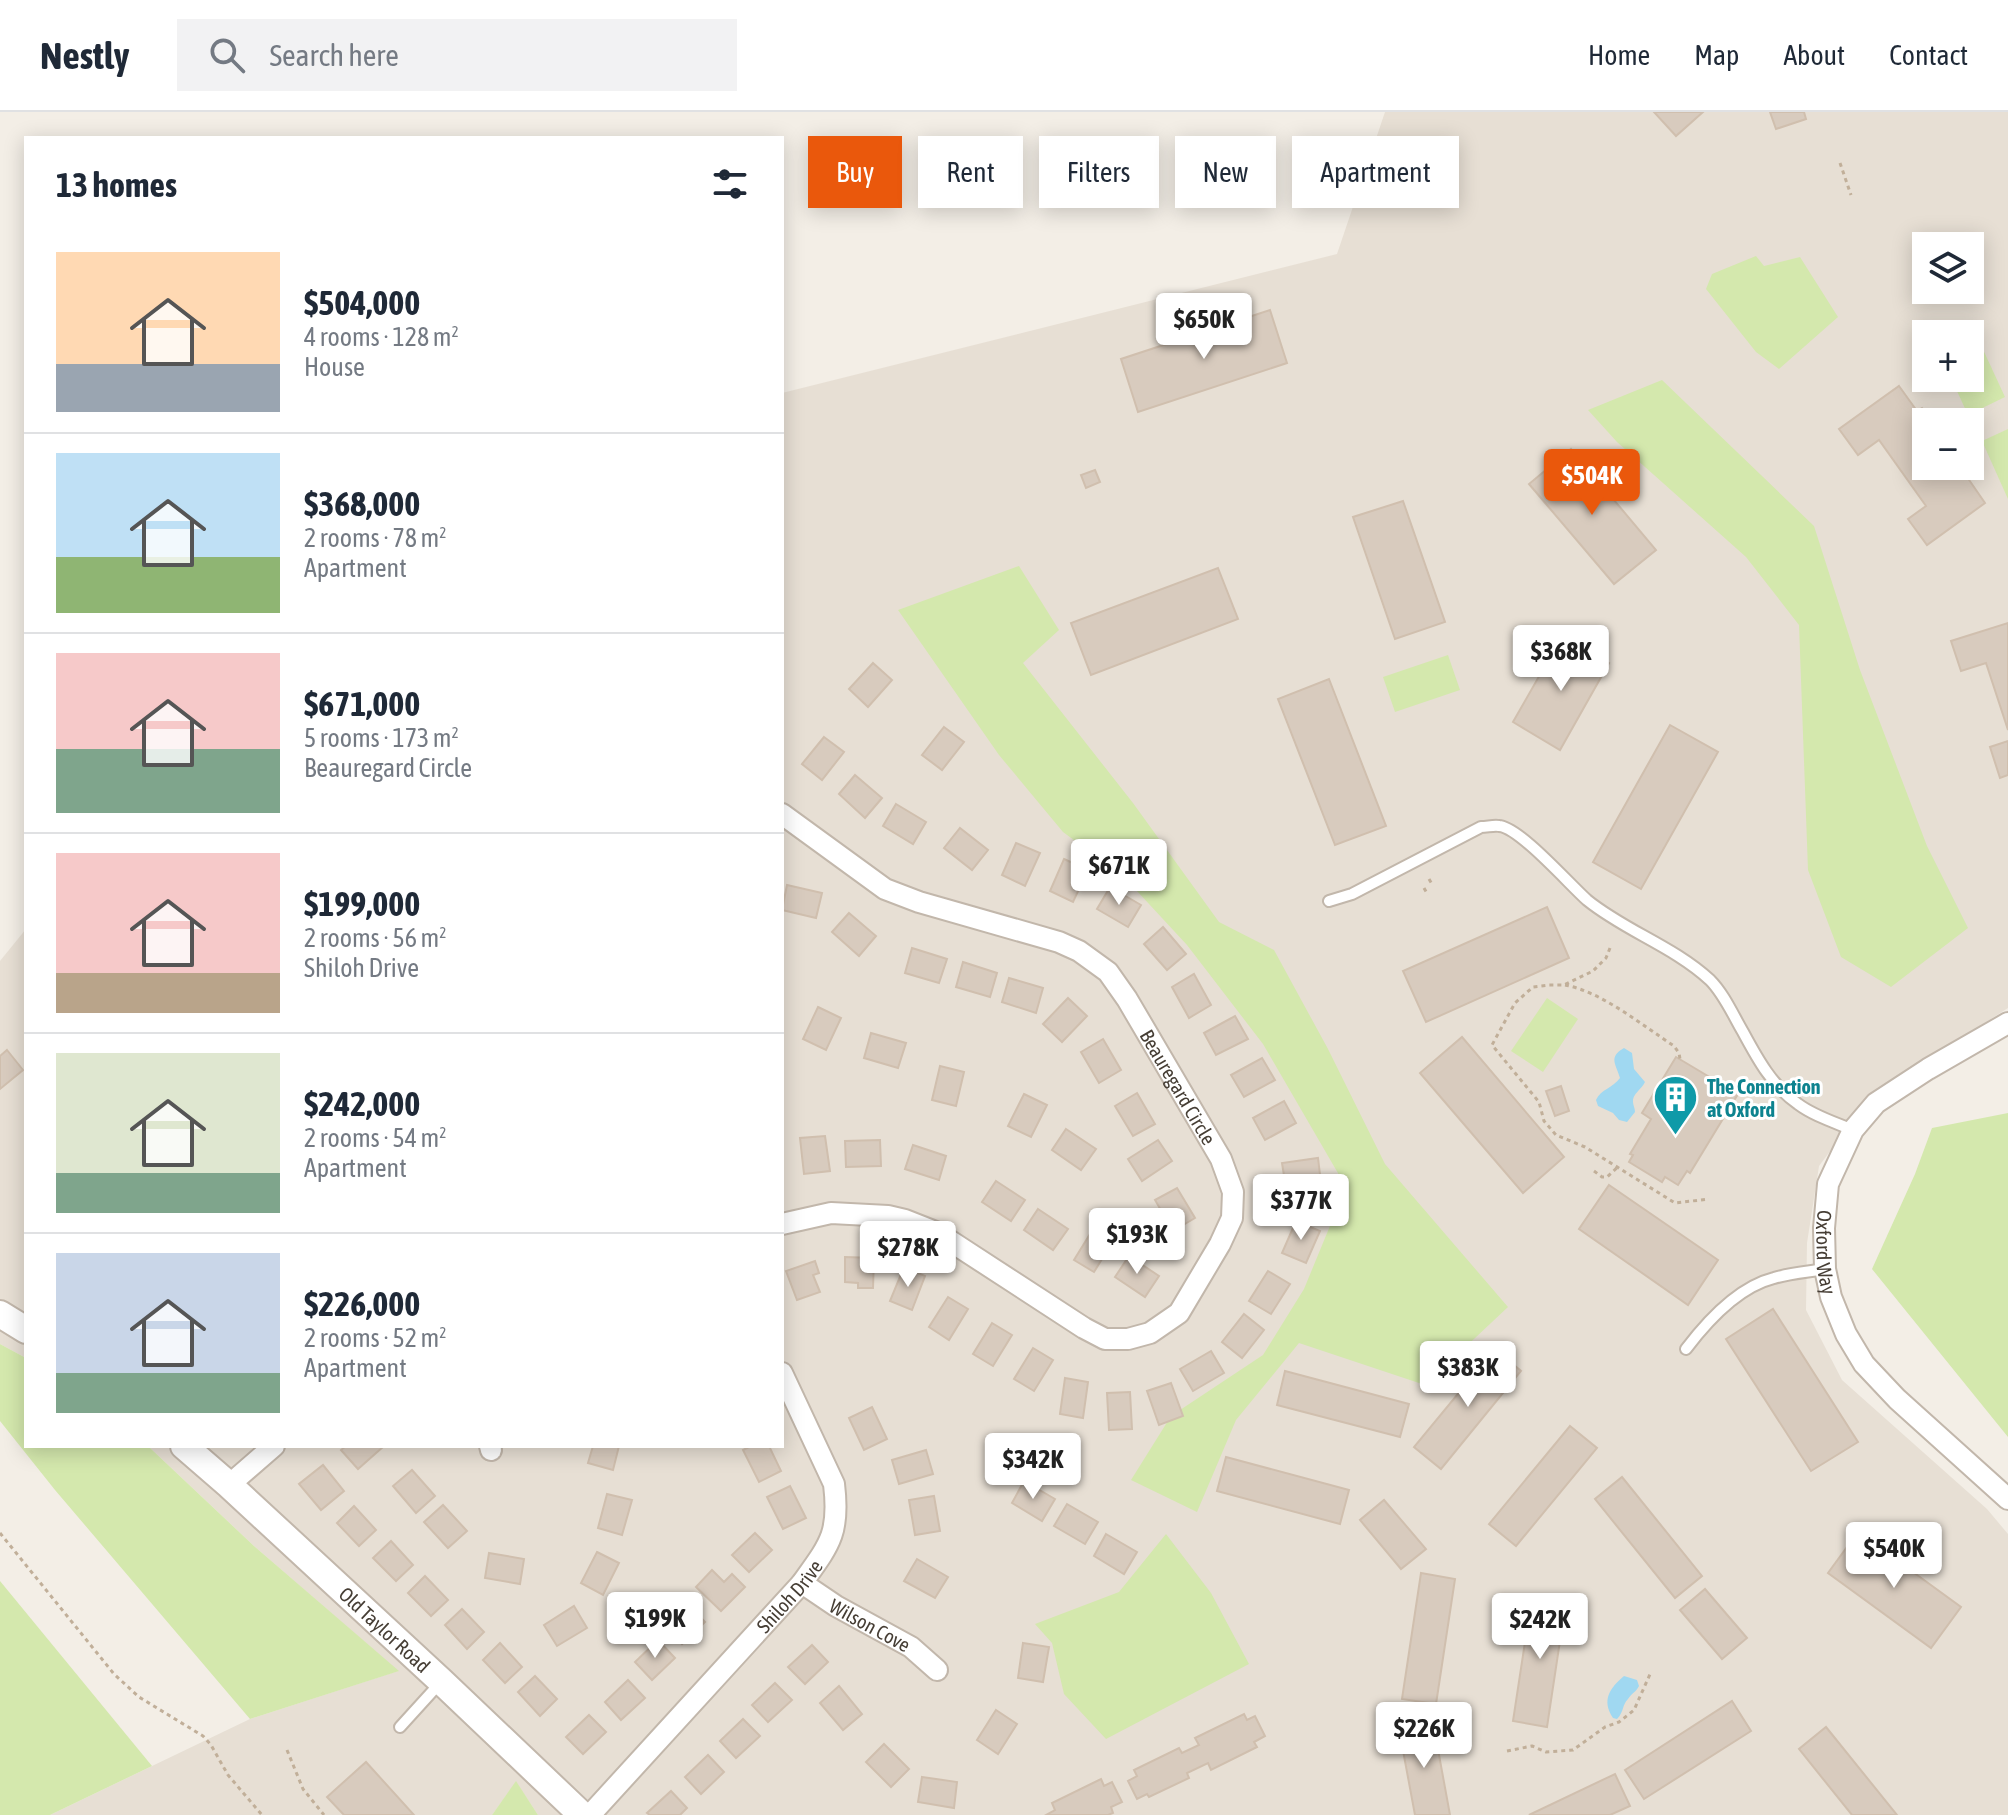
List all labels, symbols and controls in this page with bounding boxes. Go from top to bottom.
search box [177,19,737,91]
icon: search [205,33,249,77]
text: Nestly [40,34,129,77]
text: Search here [269,38,399,72]
text: Home [1588,39,1650,71]
text: Map [1694,39,1739,71]
text: About [1783,39,1845,71]
text: Contact [1889,39,1968,71]
chip: Buy [808,136,902,208]
chip: Rent [918,136,1023,208]
chip: Filters [1039,136,1159,208]
chip: New [1175,136,1276,208]
chip: Apartment [1292,136,1459,208]
icon: filters [708,162,752,206]
text: 13 homes [56,165,177,204]
map controls [1912,232,1984,480]
button: layers [1912,232,1984,304]
text: $504,000 [304,283,420,322]
icon: home [120,284,216,380]
pin: $650K [1148,293,1260,361]
text: $650K [1174,304,1234,334]
button: + [1912,320,1984,392]
text: 4 rooms · 128 m² [304,322,459,352]
text: House [304,352,365,382]
button: − [1912,408,1984,480]
pin: $504K [1536,449,1648,517]
text: $504K [1562,460,1622,490]
text: $368,000 [304,484,420,523]
icon: home [120,485,216,581]
text: 2 rooms · 78 m² [304,523,446,553]
text: Apartment [304,553,407,583]
pin: $368K [1505,625,1617,693]
text: $368K [1531,636,1591,666]
text: $671,000 [304,684,420,723]
icon: home [120,685,216,781]
text: 5 rooms · 173 m² [304,723,459,753]
text: Beauregard Circle [304,753,472,783]
pin: $671K [1063,839,1175,907]
text: $671K [1089,850,1149,880]
text: $199,000 [304,884,420,923]
icon: home [120,885,216,981]
text: 2 rooms · 56 m² [304,923,446,953]
text: Shiloh Drive [304,953,419,983]
street label: Beauregard Circle [1136,1025,1221,1148]
building icon: The Connection at Oxford [1652,1073,1700,1136]
place label: The Connection at Oxford [1707,1075,1821,1121]
text: $242,000 [304,1084,420,1123]
icon: home [120,1085,216,1181]
text: 2 rooms · 54 m² [304,1123,446,1153]
text: Apartment [304,1153,407,1183]
pin: $377K [1245,1174,1357,1242]
text: $377K [1271,1185,1331,1215]
pin: $193K [1081,1208,1193,1276]
street label: Oxford Way [1812,1209,1842,1296]
text: $193K [1107,1219,1167,1249]
pin: $278K [852,1221,964,1289]
text: $278K [878,1232,938,1262]
text: $226,000 [304,1284,420,1323]
icon: home [120,1285,216,1381]
text: 2 rooms · 52 m² [304,1323,446,1353]
pin: $383K [1412,1341,1524,1409]
text: $383K [1438,1352,1498,1382]
text: Apartment [304,1353,407,1383]
pin: $342K [977,1433,1089,1501]
text: $342K [1003,1444,1063,1474]
pin: $540K [1838,1522,1950,1590]
text: $540K [1864,1533,1924,1563]
street label: Shiloh Drive [751,1555,827,1637]
street label: Old Taylor Road [335,1582,435,1677]
pin: $199K [599,1592,711,1660]
street label: Wilson Cove [826,1593,915,1656]
pin: $242K [1484,1593,1596,1661]
text: $199K [625,1603,685,1633]
text: $242K [1510,1604,1570,1634]
pin: $226K [1368,1702,1480,1770]
text: $226K [1394,1713,1454,1743]

